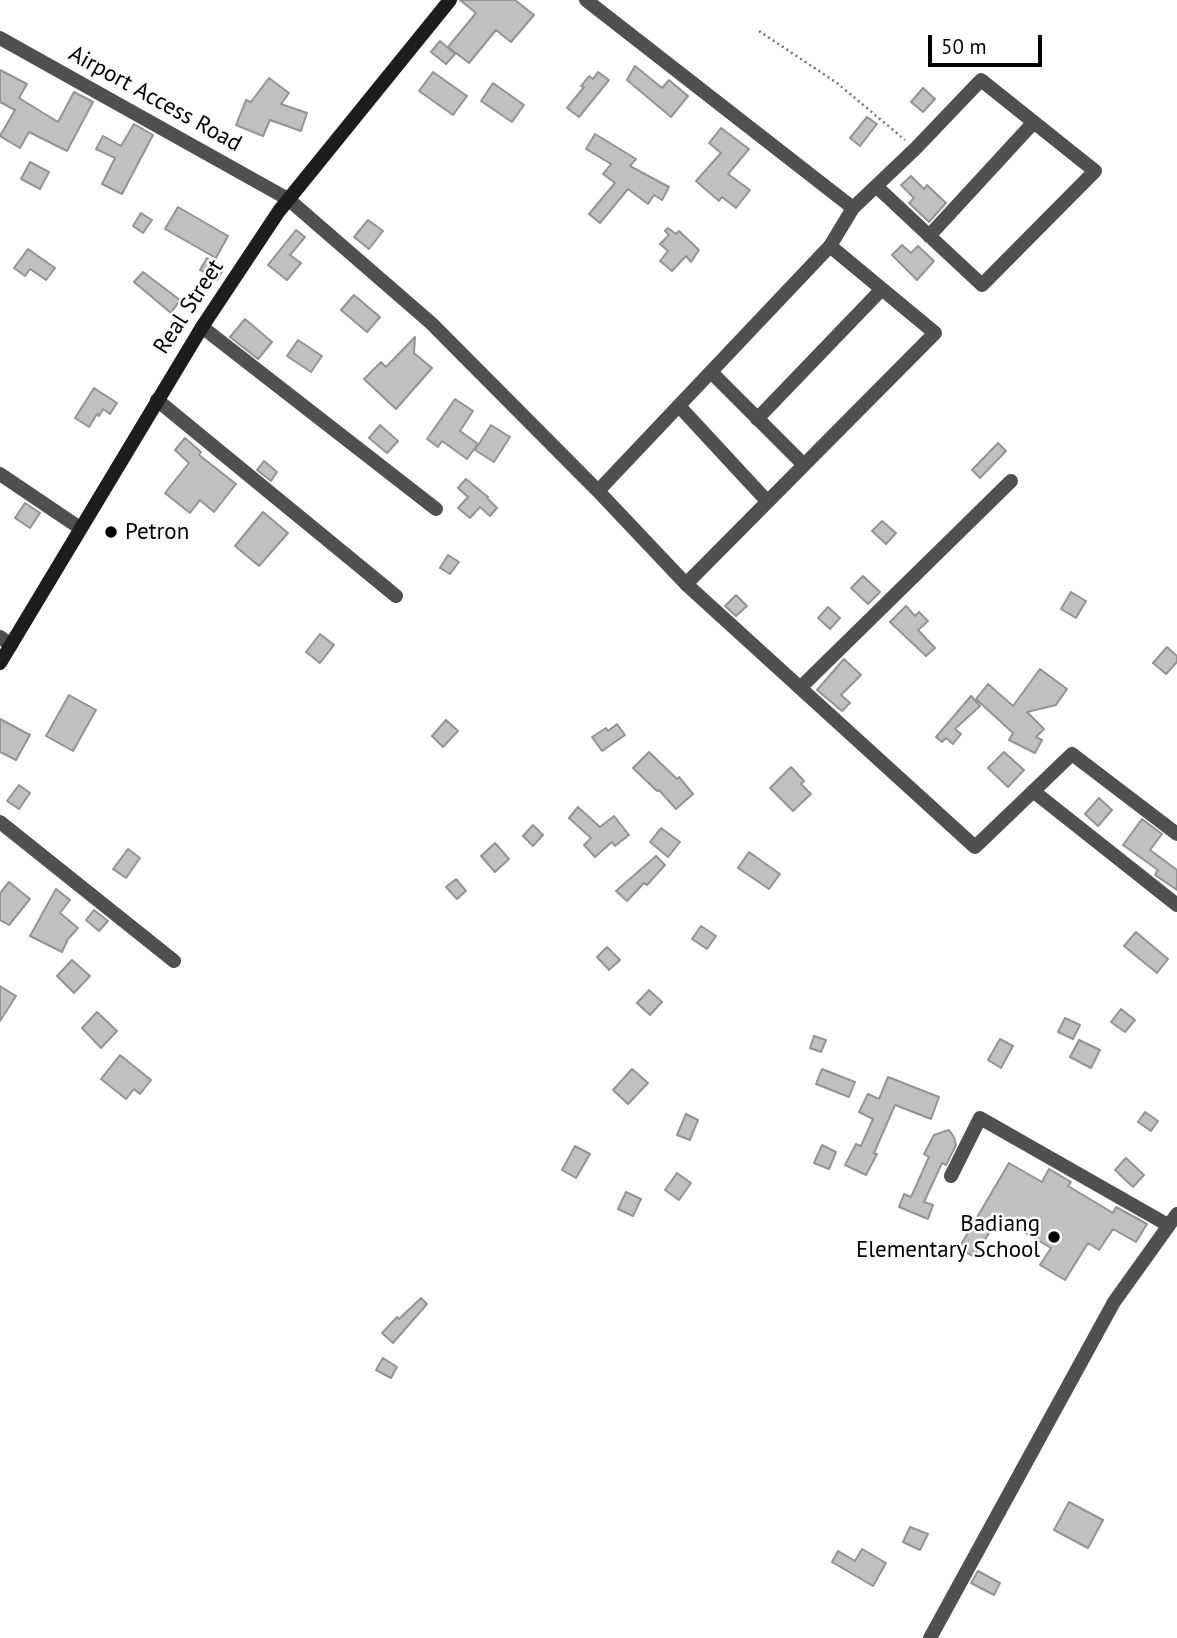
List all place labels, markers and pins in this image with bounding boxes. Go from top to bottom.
place label: Petron [125,518,189,546]
marker: Petron [103,524,119,540]
place label: Badiang Elementary School [856,1210,1040,1264]
marker: Badiang Elementary School [1046,1229,1062,1245]

